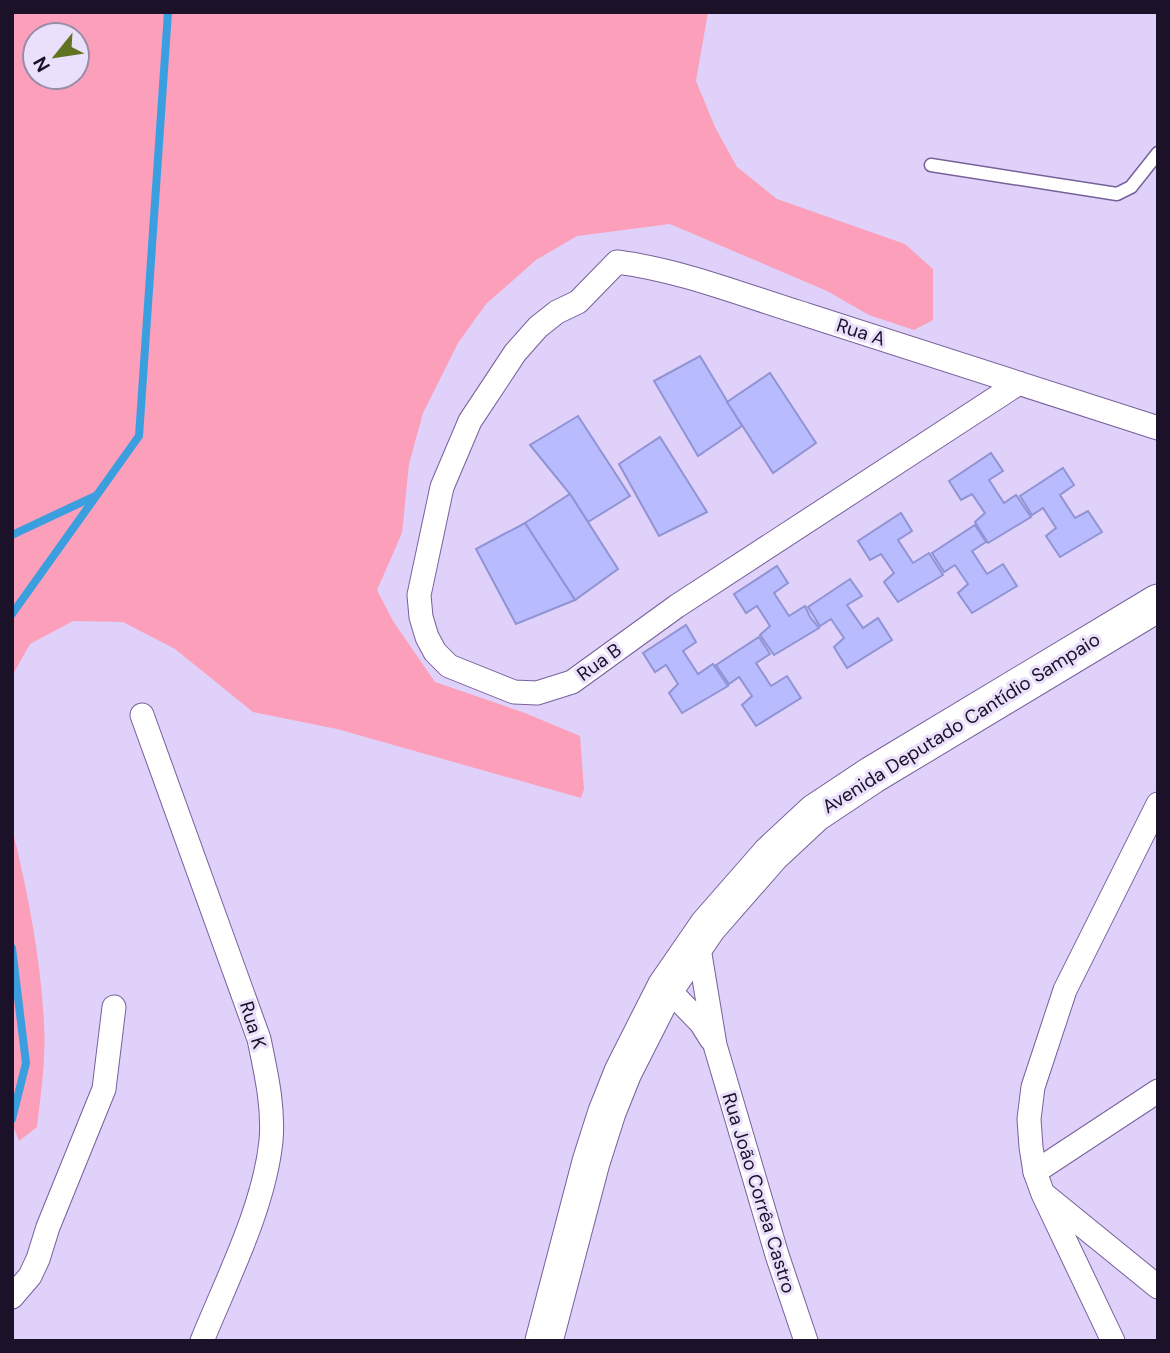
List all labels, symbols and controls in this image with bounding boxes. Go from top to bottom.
north arrow [21,21,91,91]
text: N [27,52,56,77]
street label: Rua A [833,312,889,352]
street label: Avenida Deputado Cantídio Sampaio [817,627,1105,819]
street label: Rua B [572,637,626,687]
street label: Rua K [234,998,272,1052]
street label: Rua João Corrêa Castro [717,1090,801,1296]

